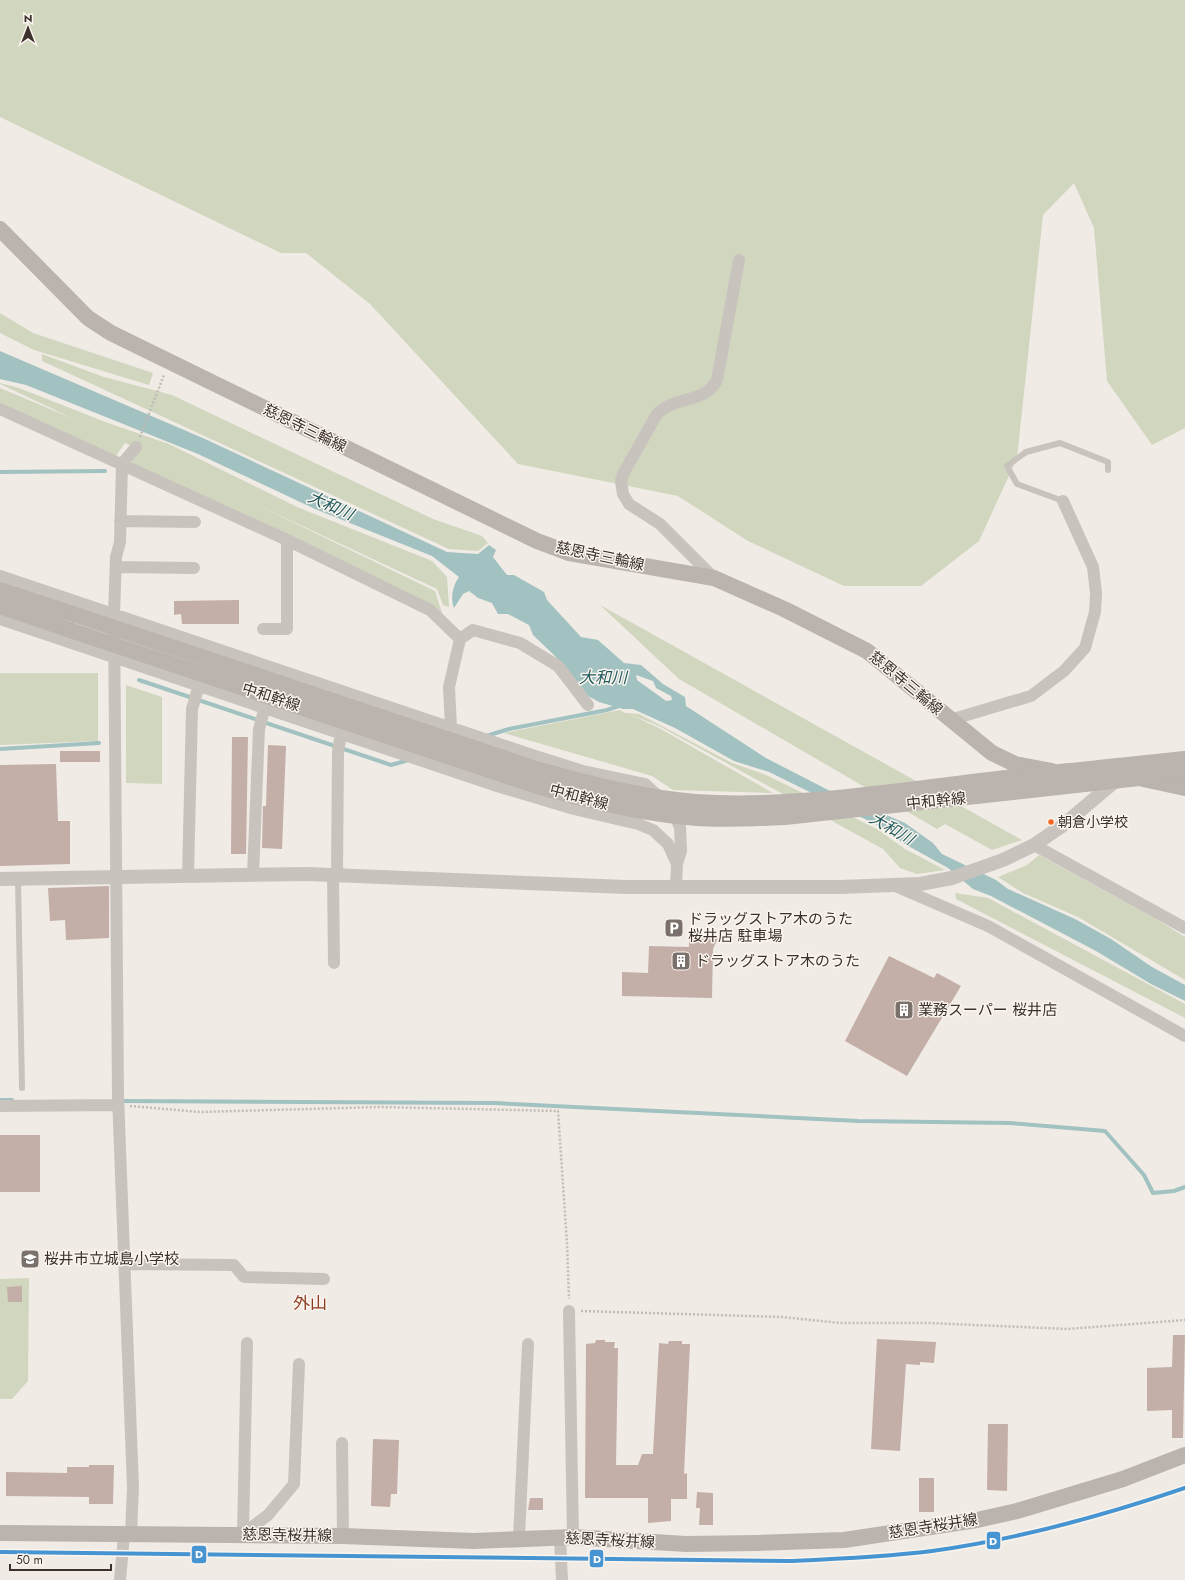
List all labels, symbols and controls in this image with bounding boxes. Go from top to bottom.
north arrow [8,8,48,48]
text: N [24,10,32,26]
street label: 慈恩寺三輪線 [260,398,350,458]
water label: 大和川 [304,485,359,527]
street label: 慈恩寺三輪線 [554,536,646,576]
street label: 慈恩寺三輪線 [864,646,948,720]
water label: 大和川 [579,666,629,689]
street label: 中和幹線 [239,677,303,717]
street label: 中和幹線 [547,779,611,815]
street label: 中和幹線 [905,787,967,815]
water label: 大和川 [865,806,920,851]
place label: 朝倉小学校 [1058,812,1128,832]
marker: 朝倉小学校 [1046,817,1056,827]
place label: ドラッグストア木のうた 桜井店 駐車場 [688,908,853,947]
parking icon: ドラッグストア木のうた 桜井店 駐車場 [663,917,685,939]
building icon: ドラッグストア木のうた [670,950,692,972]
place label: ドラッグストア木のうた [695,950,860,972]
building icon: 業務スーパー 桜井店 [893,999,915,1021]
place label: 業務スーパー 桜井店 [918,999,1057,1021]
school or university icon: 桜井市立城島小学校 [19,1248,41,1270]
place label: 桜井市立城島小学校 [44,1248,179,1270]
district label: 外山 [293,1291,327,1315]
street label: 慈恩寺桜井線 [887,1508,979,1544]
street label: 慈恩寺桜井線 [242,1523,332,1547]
street label: 慈恩寺桜井線 [564,1527,656,1553]
line badge: D [986,1531,1001,1550]
text: D [989,1533,997,1549]
line badge: D [191,1545,207,1564]
scale bar [10,1546,111,1572]
text: D [195,1546,203,1562]
line badge: D [589,1549,604,1568]
text: 50 m [16,1551,43,1569]
text: D [593,1551,601,1567]

